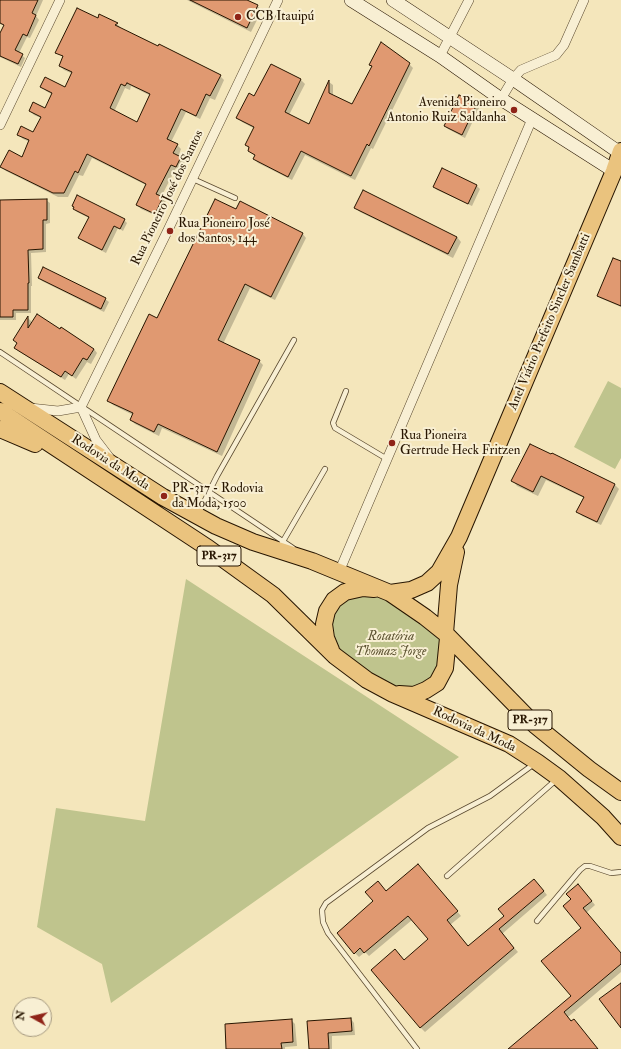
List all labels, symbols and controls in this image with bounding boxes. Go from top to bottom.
place label: CCB Itauipú [246,9,314,25]
marker: CCB Itauipú [233,12,243,22]
place label: Avenida Pioneiro Antonio Ruiz Saldanha [387,95,506,126]
marker: Avenida Pioneiro Antonio Ruiz Saldanha [509,105,519,115]
street label: Rua Pioneiro José dos Santos [128,128,208,268]
place label: Rua Pioneiro José dos Santos, 144 [178,216,270,247]
marker: Rua Pioneiro José dos Santos, 144 [165,226,175,236]
street label: Anel Viário Prefeito Sincler Sambatti [506,231,594,413]
place label: Rua Pioneira Gertrude Heck Fritzen [400,428,520,459]
street label: Rodovia da Moda [68,432,152,494]
marker: Rua Pioneira Gertrude Heck Fritzen [387,438,397,448]
place label: PR-317 - Rodovia da Moda, 1500 [172,481,263,512]
marker: PR-317 - Rodovia da Moda, 1500 [159,491,169,501]
road number: PR-317 [197,546,241,566]
park label: Rotatória Thomaz Jorge [356,629,426,660]
street label: Rodovia da Moda [430,704,518,756]
road number: PR-317 [508,710,552,730]
north arrow [12,997,52,1037]
text: N [13,1010,28,1021]

